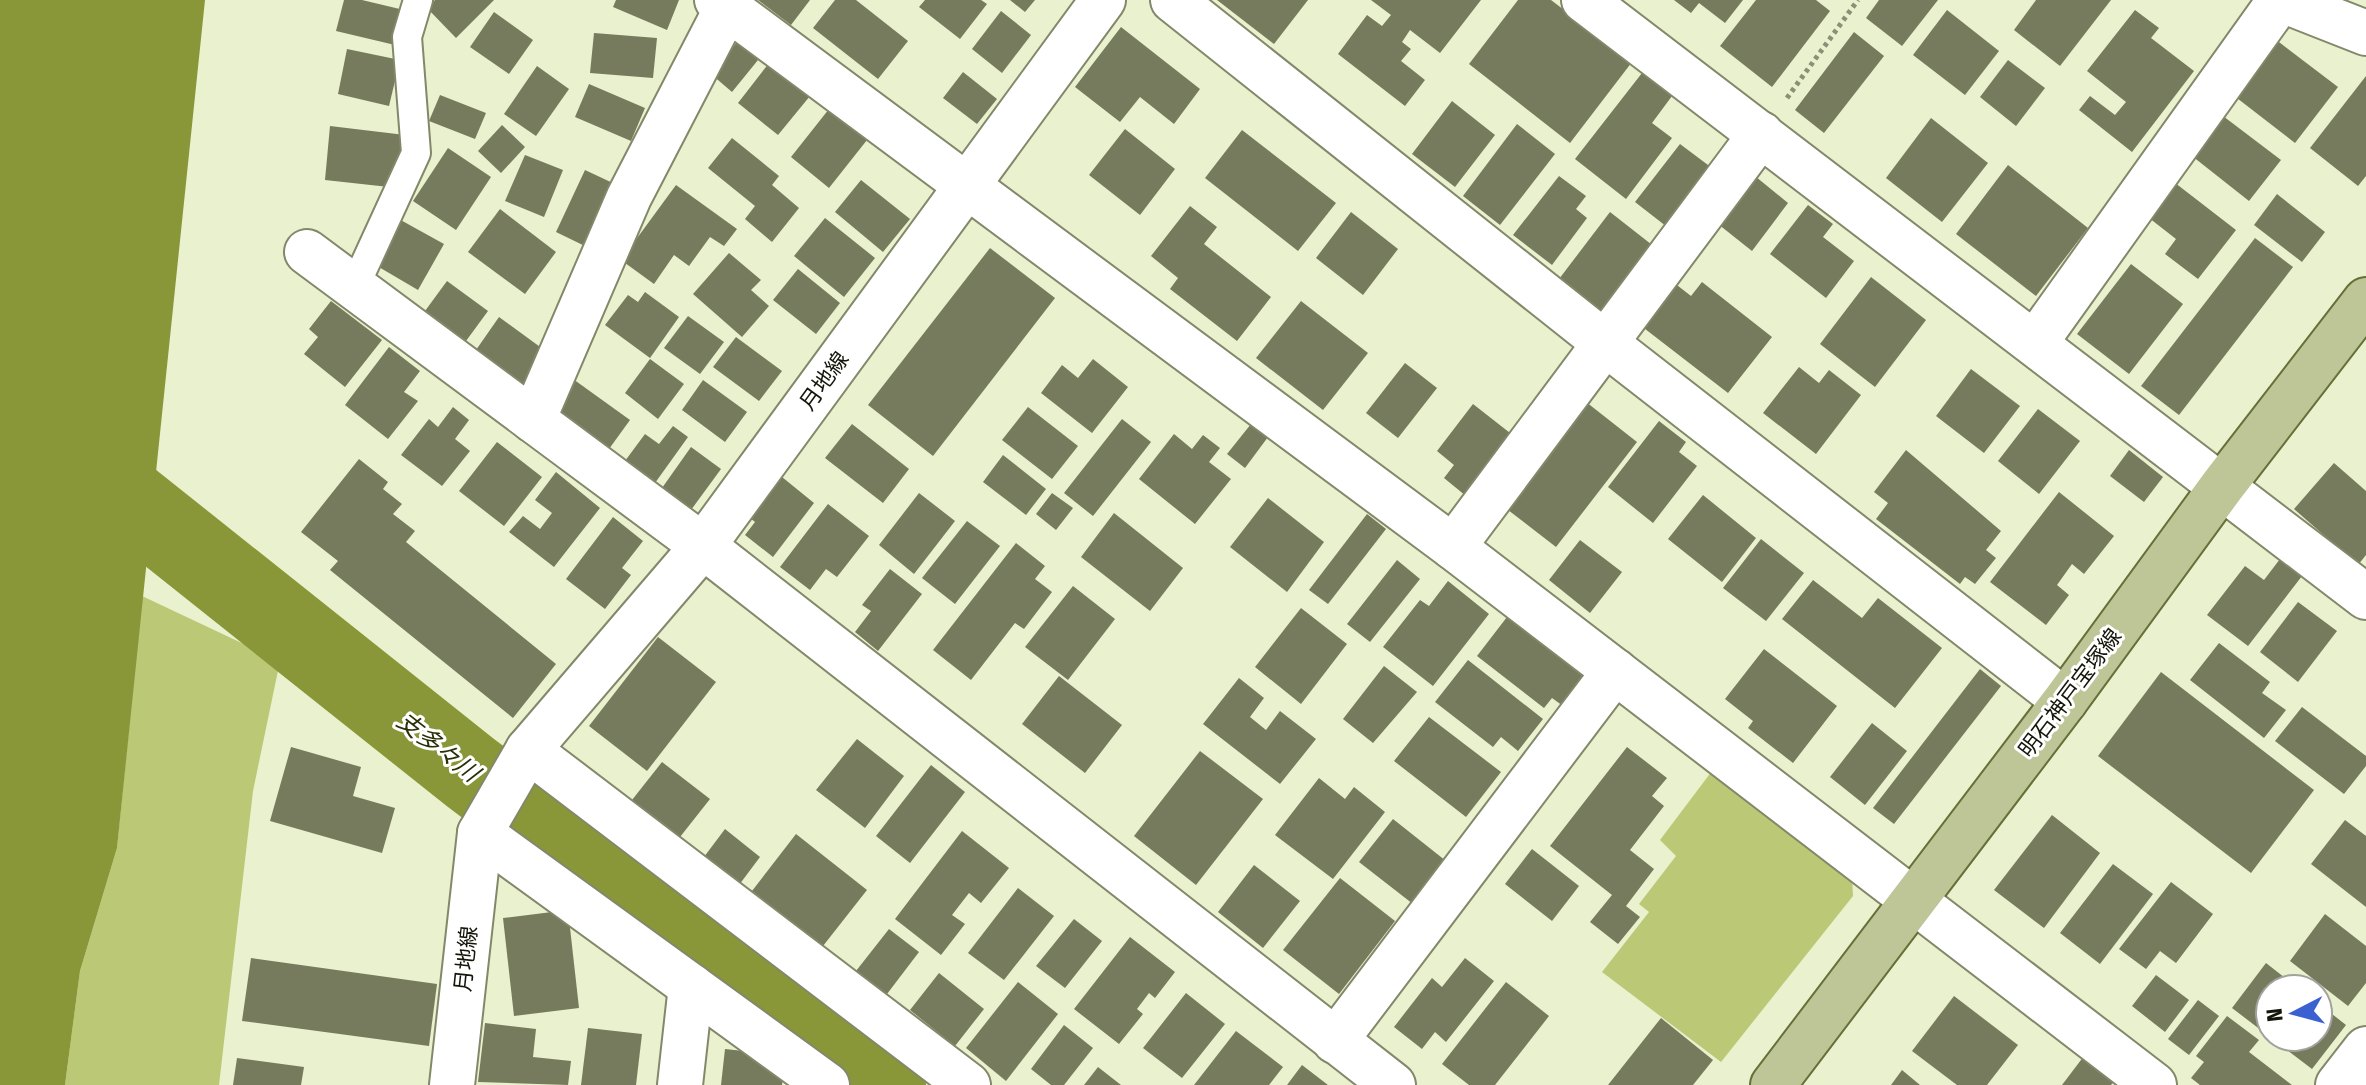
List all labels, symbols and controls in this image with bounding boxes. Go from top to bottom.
street label: 月地線 [794,346,854,416]
street label: 明石神戸宝塚線 [2013,623,2127,763]
water label: 支多々川 [392,706,487,789]
street label: 月地線 [449,925,483,993]
north arrow [2254,973,2334,1053]
text: N [2260,1007,2289,1023]

